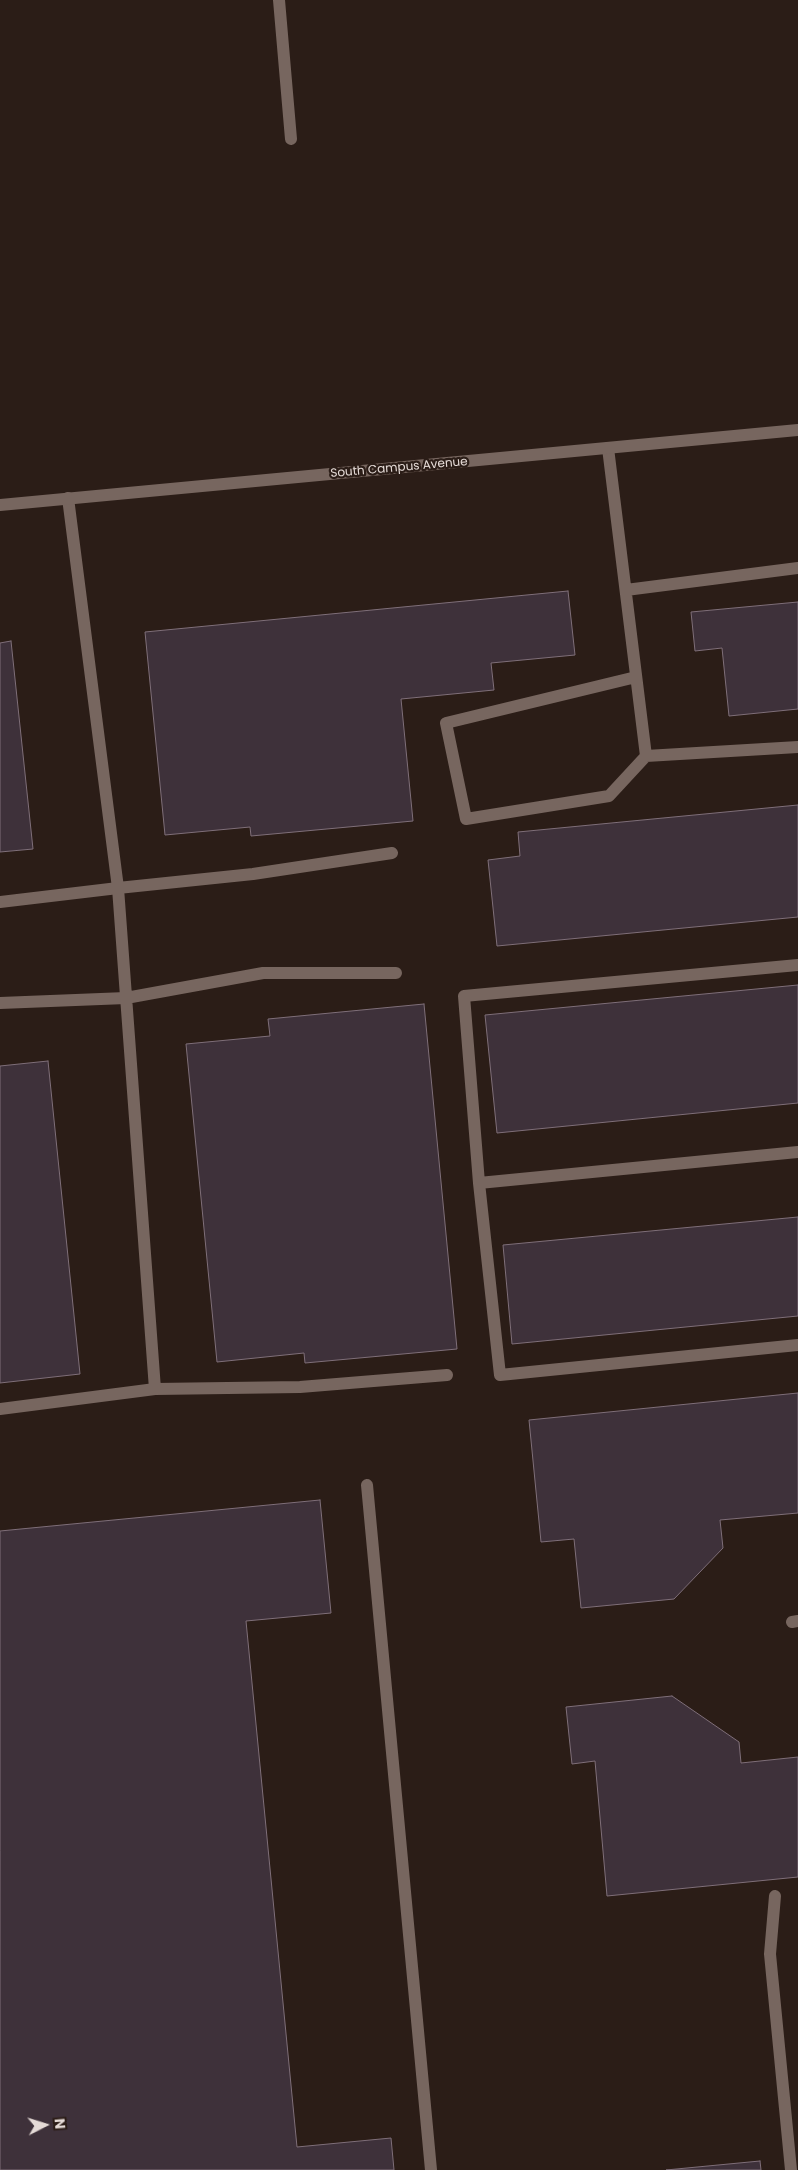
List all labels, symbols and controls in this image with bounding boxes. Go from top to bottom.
street label: South Campus Avenue [330,455,468,481]
north arrow [20,2100,70,2150]
text: N [50,2118,70,2130]

